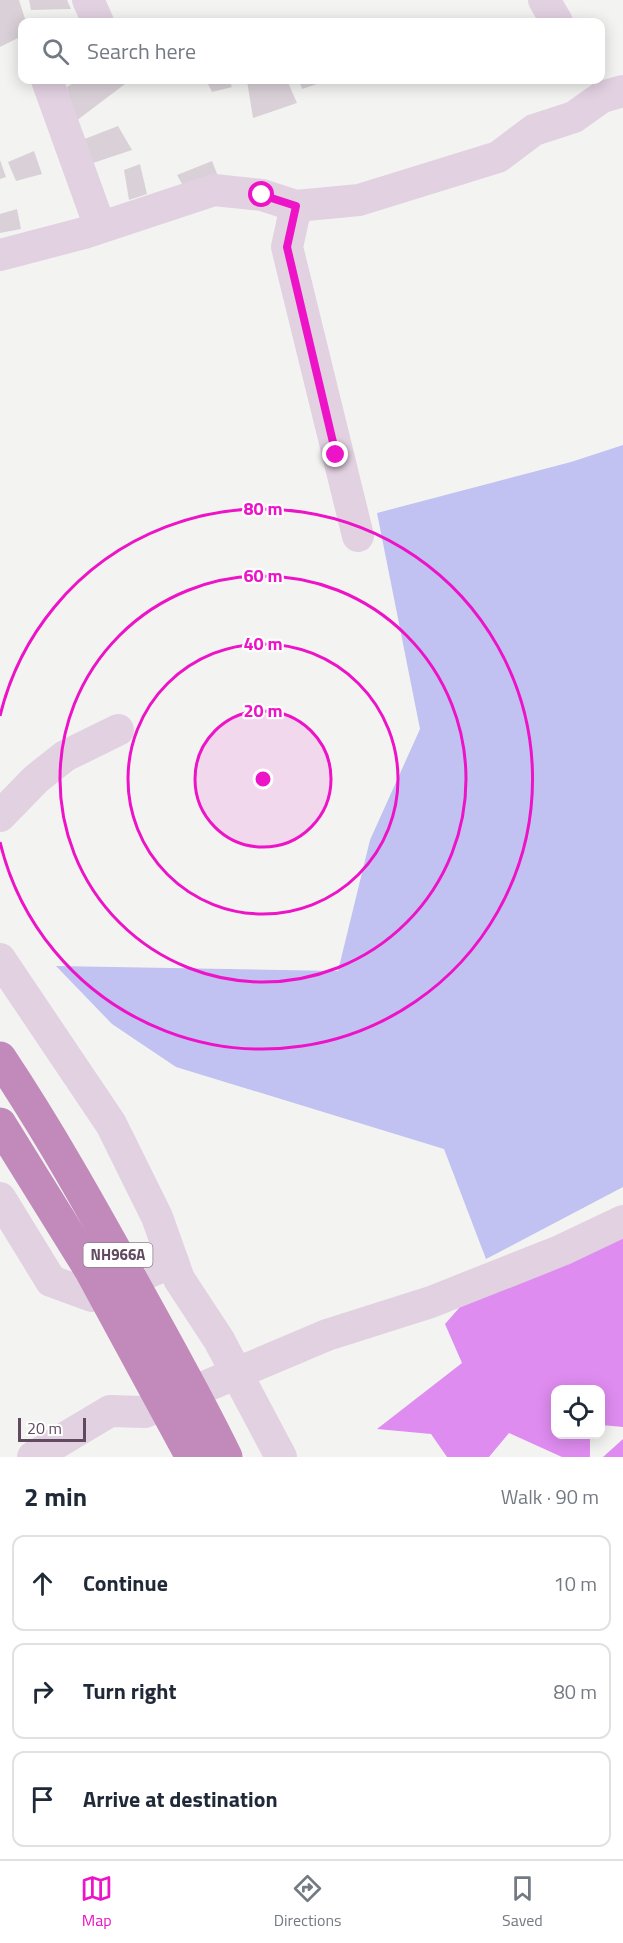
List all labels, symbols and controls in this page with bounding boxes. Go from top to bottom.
search box [18,18,605,84]
text: Search here [87,34,196,68]
icon: search [39,35,72,68]
route start [248,181,274,207]
route end [322,441,348,467]
text: 80 m [243,495,283,522]
text: 60 m [243,562,283,589]
text: 40 m [243,630,283,657]
text: 20 m [243,697,283,724]
centre of rings [253,769,273,789]
road number: NH966A [84,1243,152,1267]
map controls [551,1385,605,1439]
button: locate [551,1385,605,1439]
scale bar [18,1415,86,1442]
text: 20 m [27,1416,62,1440]
text: 2 min [24,1477,87,1516]
text: Walk · 90 m [501,1481,599,1512]
text: Continue [83,1566,168,1600]
icon: ahead [26,1567,59,1600]
text: 10 m [553,1568,597,1599]
text: Turn right [83,1674,177,1708]
icon: right [26,1675,59,1708]
text: 80 m [553,1676,597,1707]
text: Arrive at destination [83,1782,278,1816]
icon: arrive [26,1783,59,1816]
tab: Map [80,1872,113,1932]
tab: Directions [274,1872,342,1932]
tab: Saved [502,1872,543,1932]

